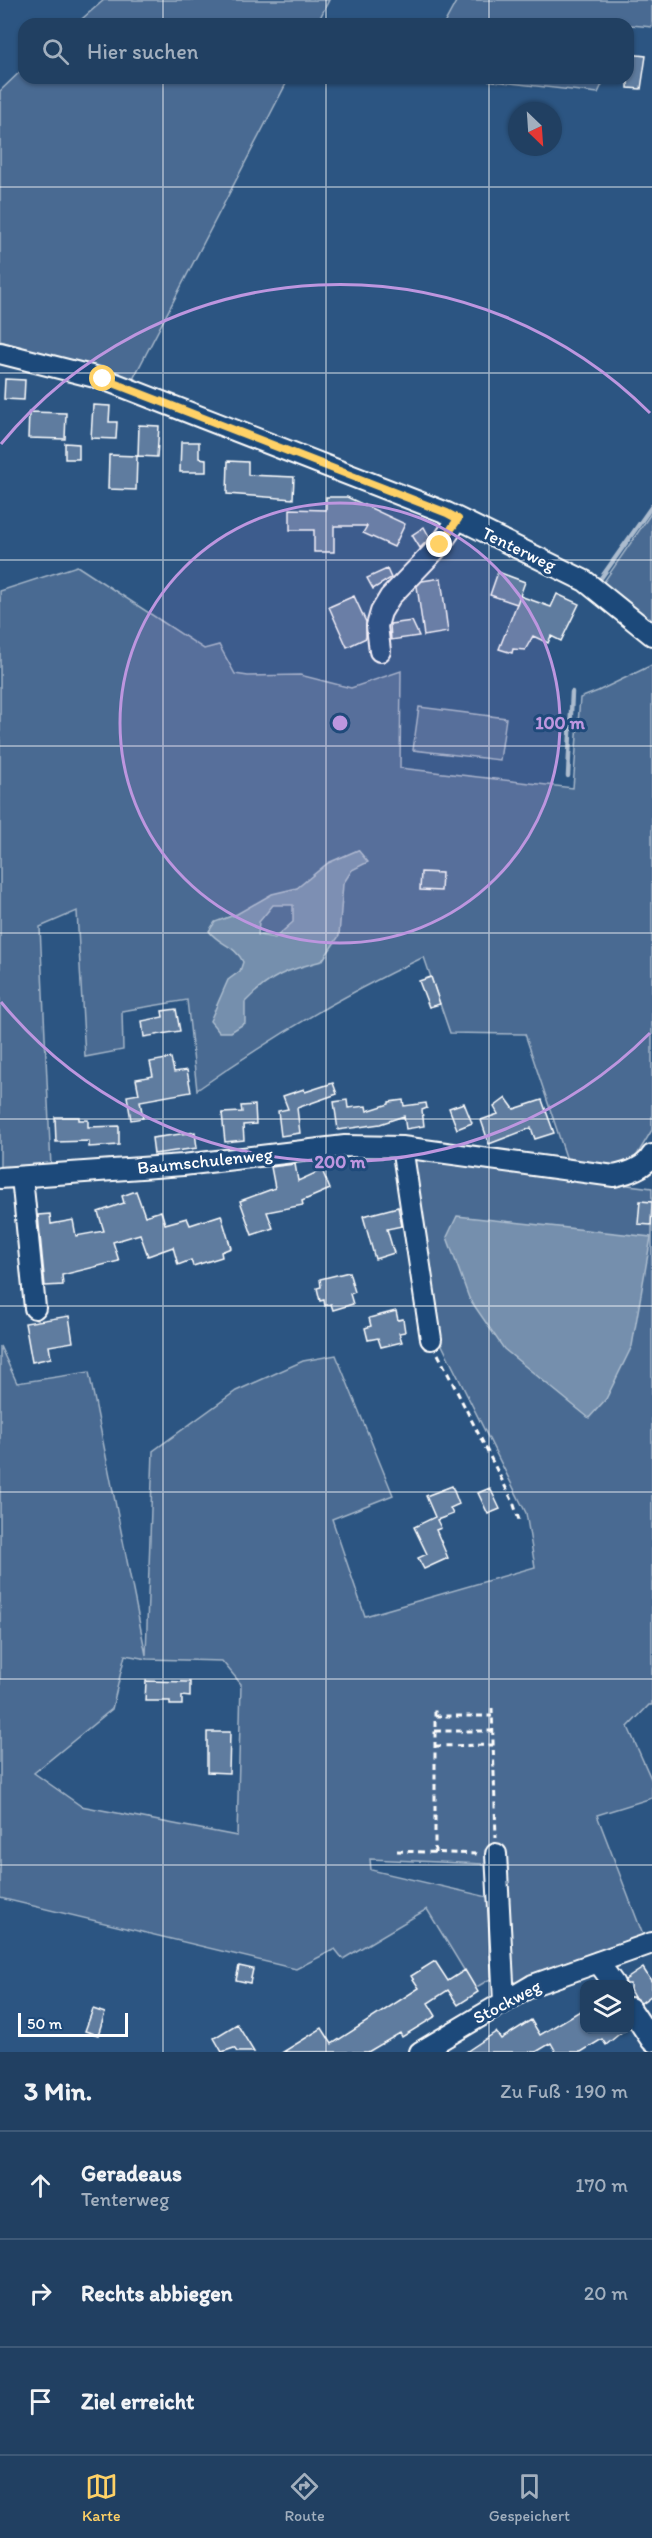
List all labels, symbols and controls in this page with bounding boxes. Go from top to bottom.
search box [18,18,634,84]
icon: search [39,35,72,68]
text: Hier suchen [87,38,198,65]
north arrow [508,102,562,156]
route start [89,365,115,391]
street label: Tenterweg [478,522,560,577]
route end [426,531,452,557]
text: 100 m [535,712,586,734]
centre of rings [330,713,350,733]
street label: Baumschulenweg [136,1143,275,1179]
text: 200 m [315,1151,366,1173]
street label: Stockweg [469,1975,545,2029]
map controls [580,1980,634,2034]
button: layers [580,1980,634,2034]
scale bar [18,2010,128,2038]
text: 50 m [27,2014,62,2033]
text: 3 Min. [24,2075,92,2107]
text: Zu Fuß · 190 m [500,2079,628,2103]
text: Geradeaus [81,2160,182,2187]
icon: ahead [24,2169,57,2202]
text: 170 m [575,2173,628,2197]
text: Tenterweg [81,2187,169,2211]
icon: right [24,2277,57,2310]
text: Rechts abbiegen [81,2280,233,2307]
text: 20 m [584,2281,628,2305]
icon: arrive [24,2385,57,2418]
text: Ziel erreicht [81,2388,194,2415]
tab: Karte [82,2470,121,2525]
tab: Route [285,2470,325,2525]
tab: Gespeichert [489,2470,570,2525]

